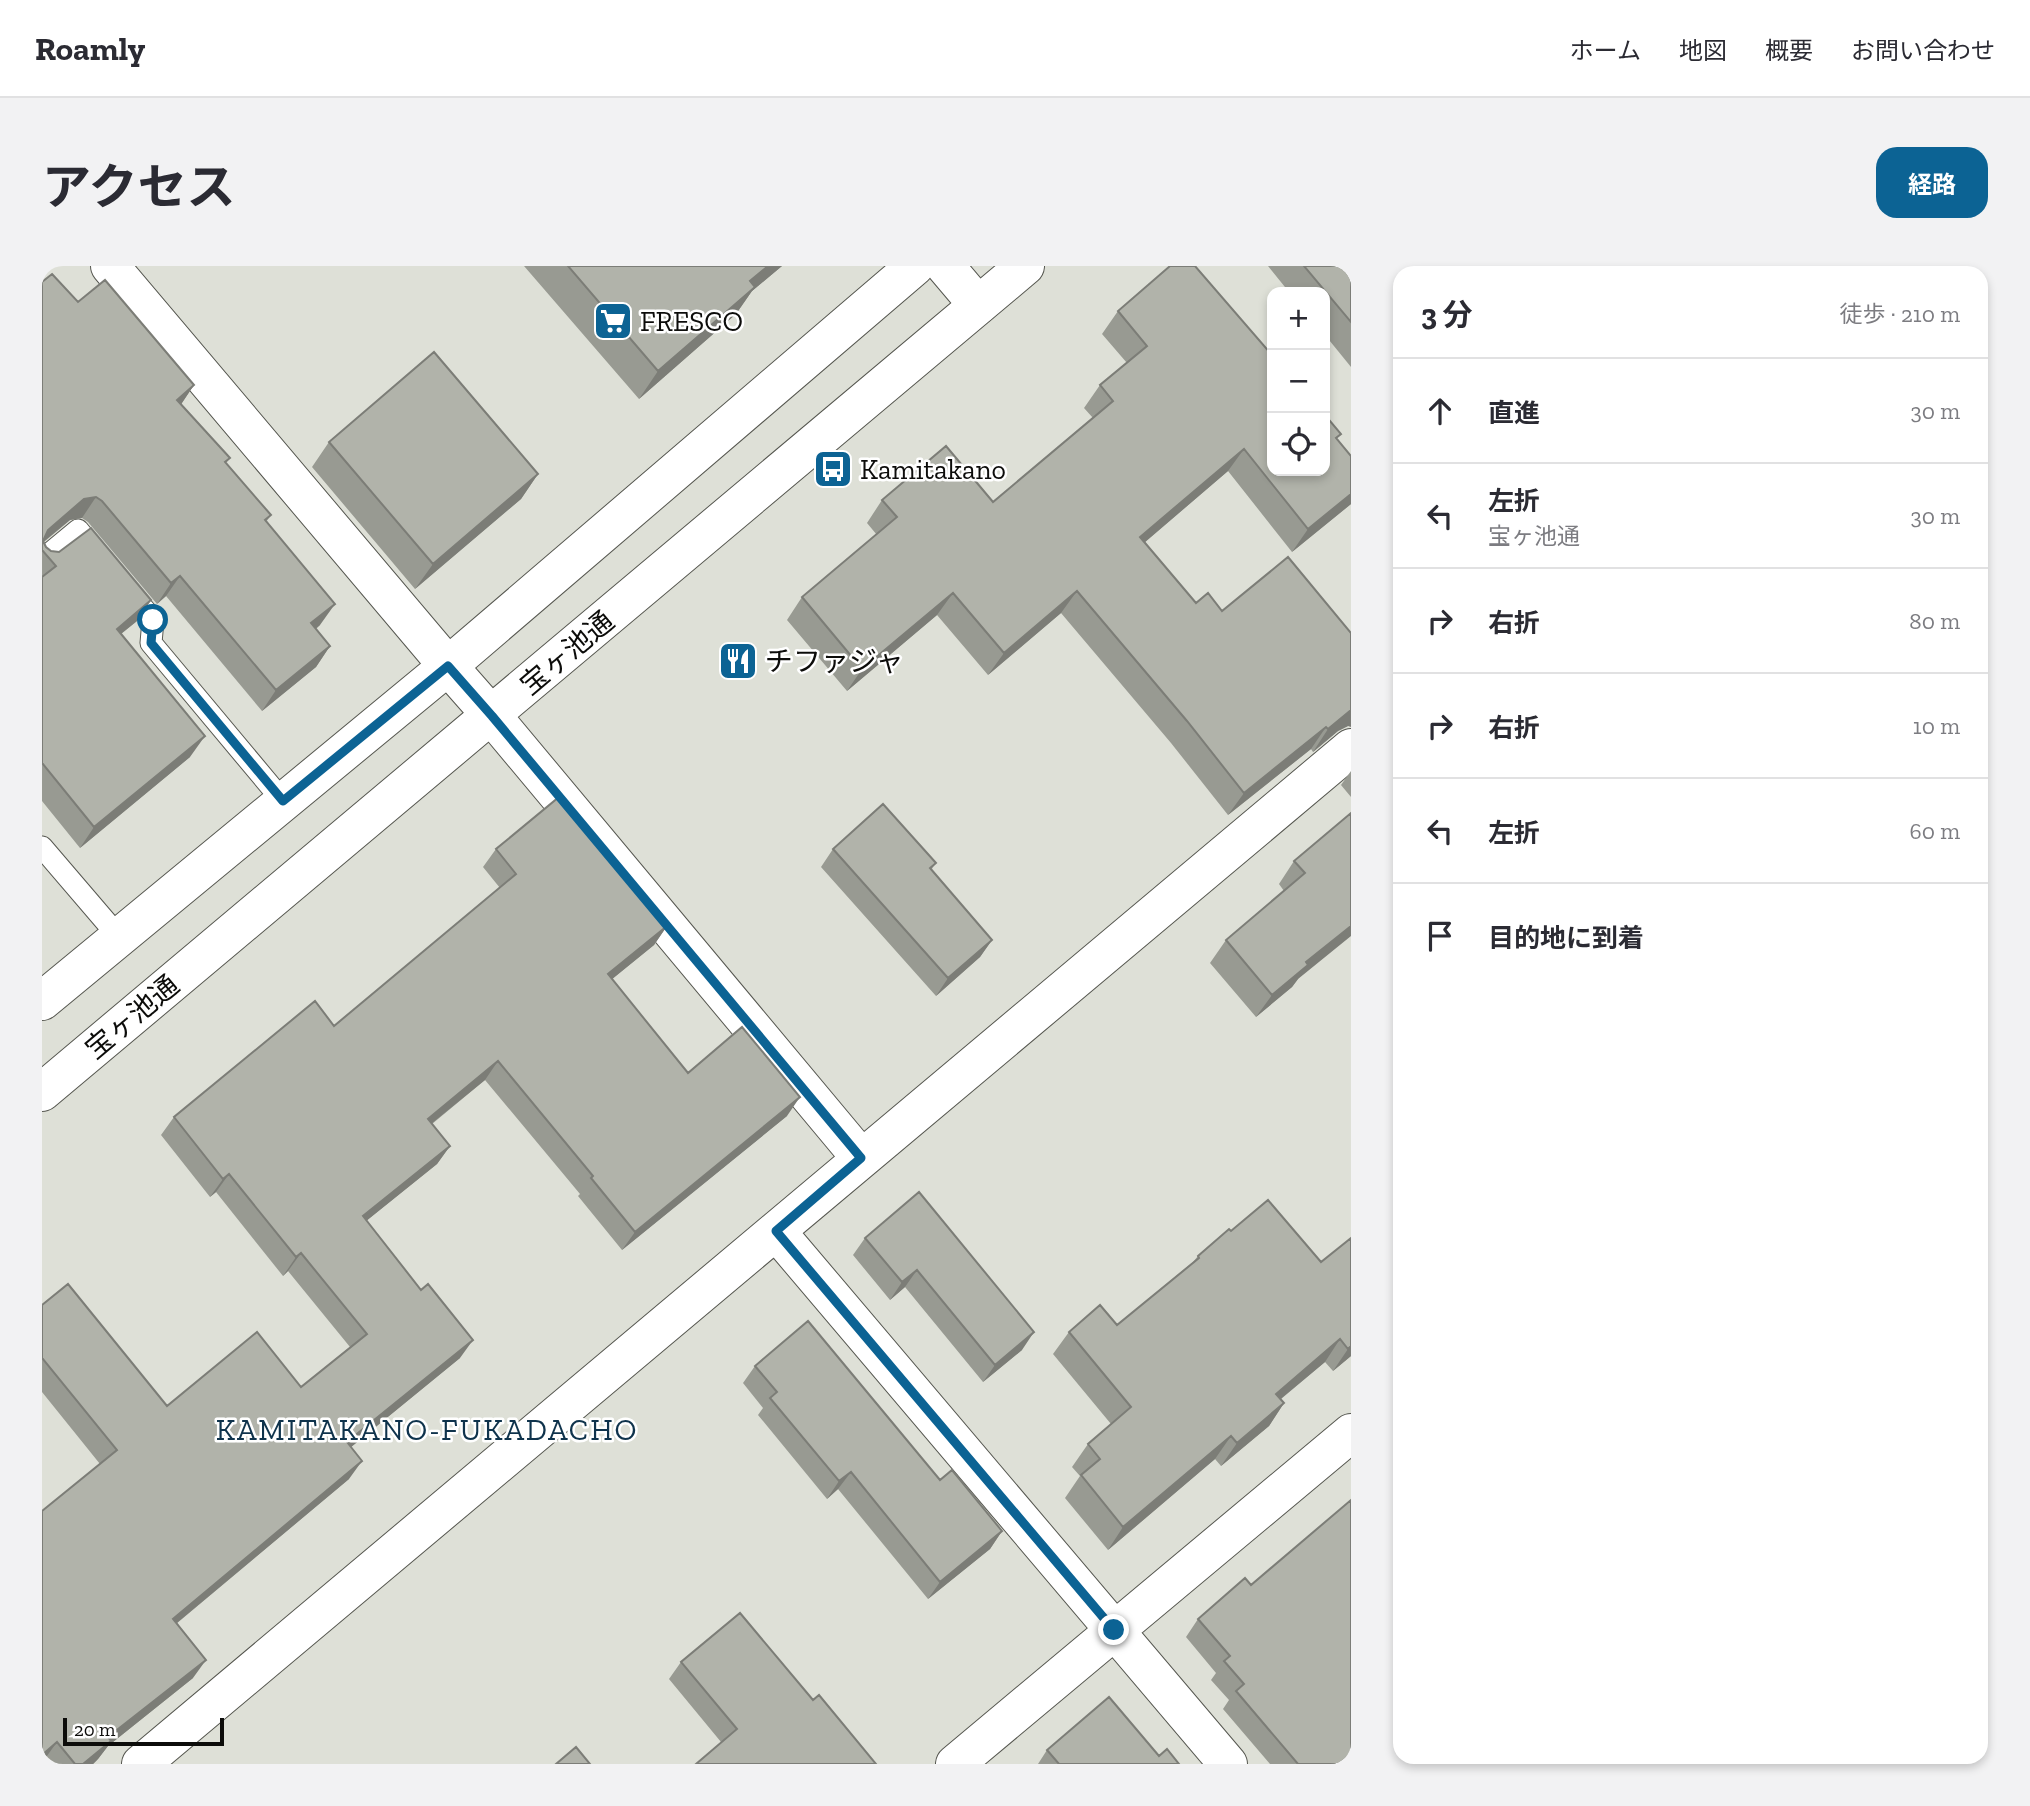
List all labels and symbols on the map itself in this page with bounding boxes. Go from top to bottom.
supermarket icon: FRESCO [592,300,634,342]
place label: FRESCO [640,305,743,338]
bus stop icon: Kamitakano [812,448,854,490]
place label: Kamitakano [860,453,1006,486]
route start [137,604,168,635]
street label: 宝ヶ池通 [513,604,621,702]
restaurant icon: チファジャ [717,640,759,682]
place label: チファジャ [765,645,904,678]
street label: 宝ヶ池通 [78,968,186,1066]
district label: KAMITAKANO-FUKADACHO [216,1412,638,1448]
route end [1098,1614,1129,1645]
scale bar [63,1715,224,1747]

